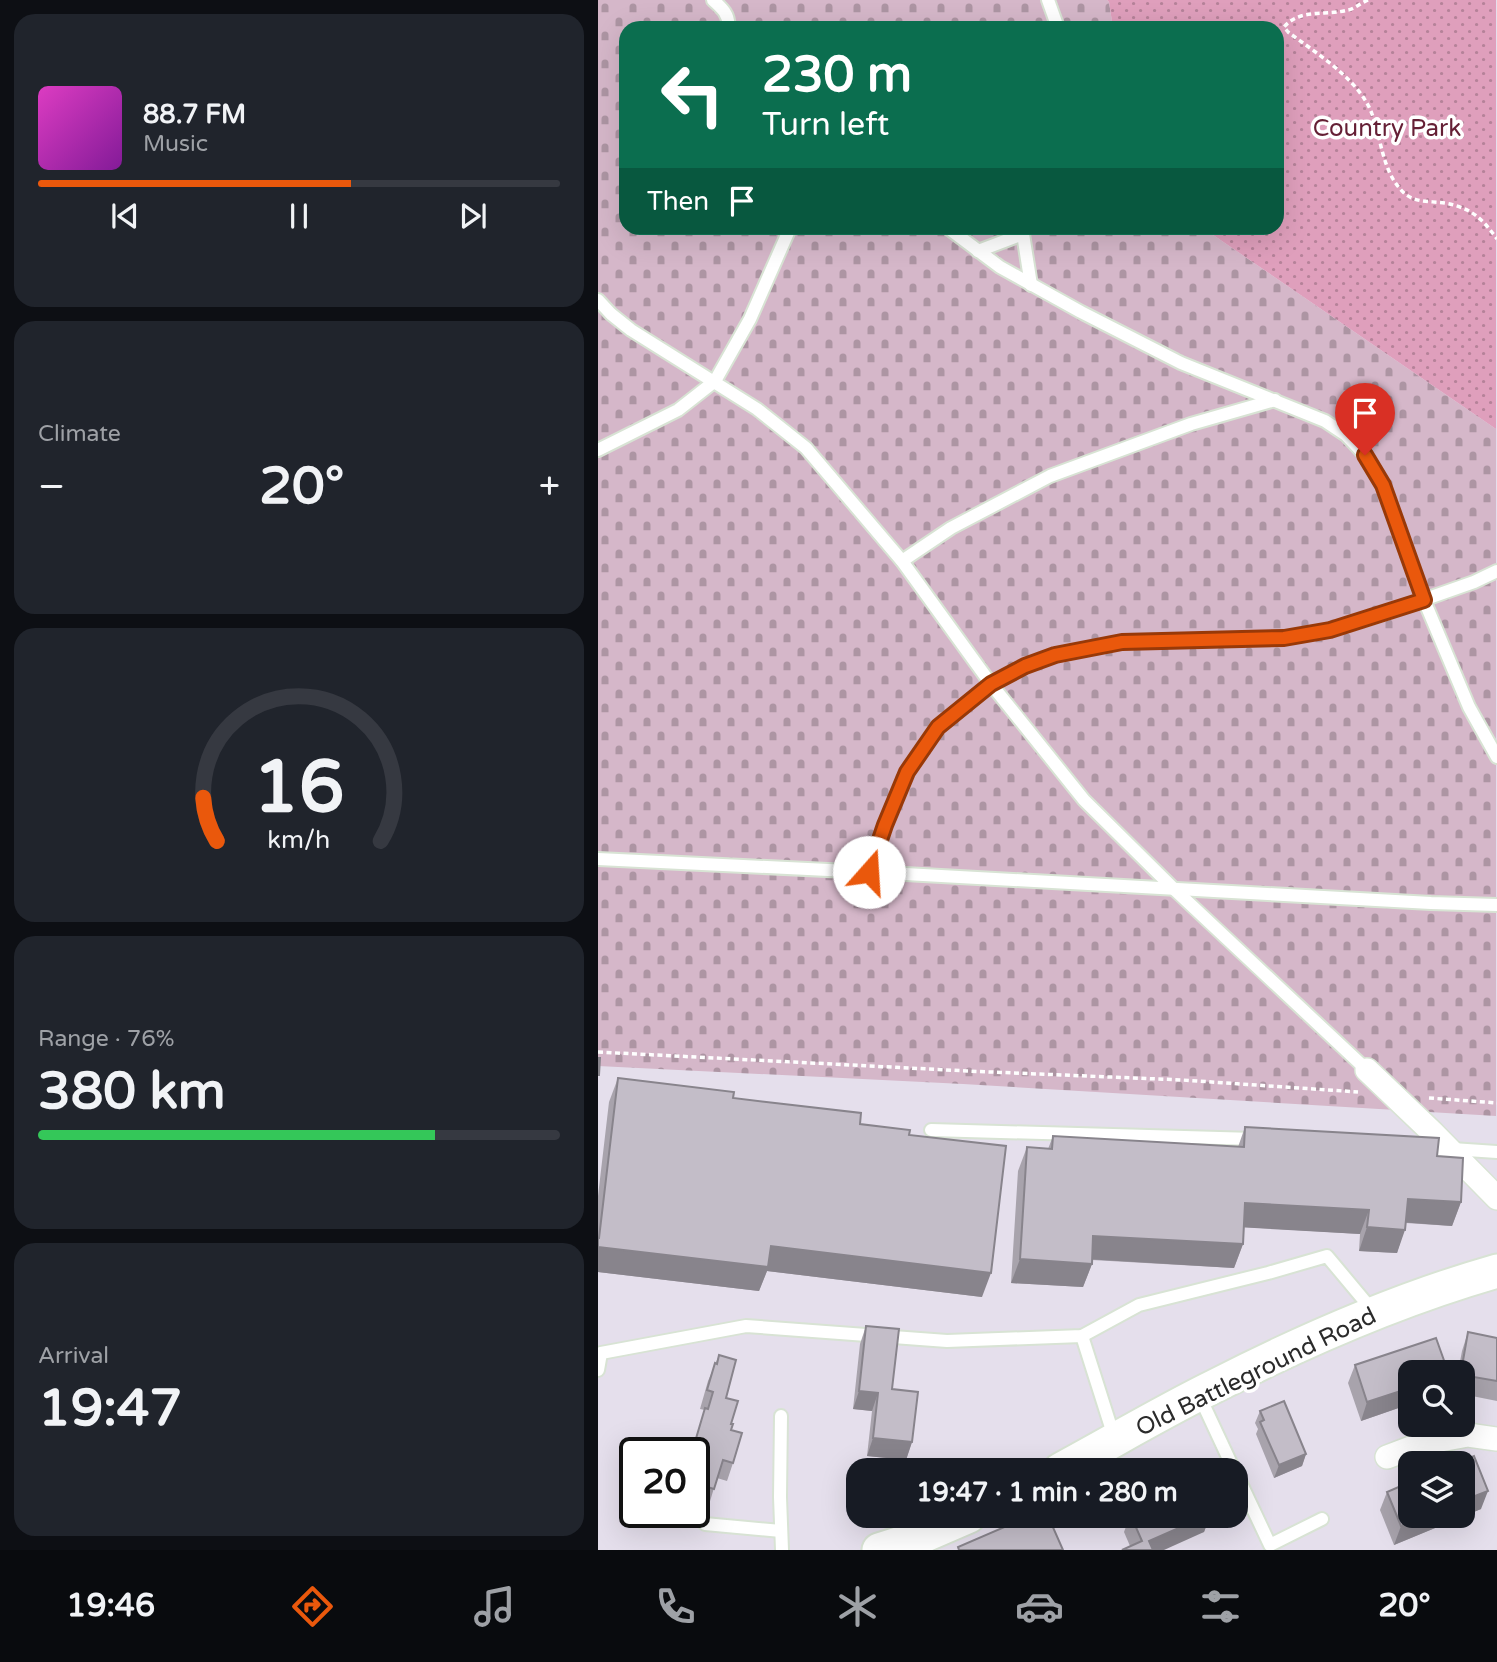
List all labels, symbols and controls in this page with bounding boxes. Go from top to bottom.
text: 230 m [762,46,912,105]
icon: left [647,49,738,140]
text: 88.7 FM [143,99,246,130]
text: Turn left [762,106,889,144]
park label: Country Park [1313,114,1461,143]
text: Music [143,130,208,158]
icon: arrive [723,182,761,220]
text: Then [647,186,709,217]
icon: previous [106,197,144,235]
icon: pause [280,197,318,235]
icon: next [454,197,492,235]
pin [1335,383,1395,455]
icon: arrive [1346,394,1384,432]
text: Climate [38,420,121,448]
text: 20° [259,455,344,518]
text: − [38,464,65,510]
text: + [539,464,560,510]
text: 16 [253,744,345,832]
text: km/h [268,825,330,855]
position arrow [832,835,906,909]
text: Range · 76% [38,1025,174,1053]
text: 380 km [38,1060,226,1123]
street label: Old Battleground Road [1131,1301,1381,1443]
text: Arrival [38,1342,109,1370]
map controls [1398,1360,1475,1528]
button: search [1398,1360,1475,1437]
text: 19:47 [38,1377,182,1440]
speed limit sign: 20 [619,1437,710,1528]
button: layers [1398,1451,1475,1528]
text: 19:47 · 1 min · 280 m [916,1477,1178,1508]
icon: directions [288,1582,337,1631]
icon: music [470,1582,519,1631]
icon: phone [651,1582,700,1631]
icon: climate [833,1582,882,1631]
icon: car [1015,1582,1064,1631]
icon: filters [1196,1582,1245,1631]
text: 19:46 [66,1587,155,1625]
text: 20° [1378,1587,1431,1625]

